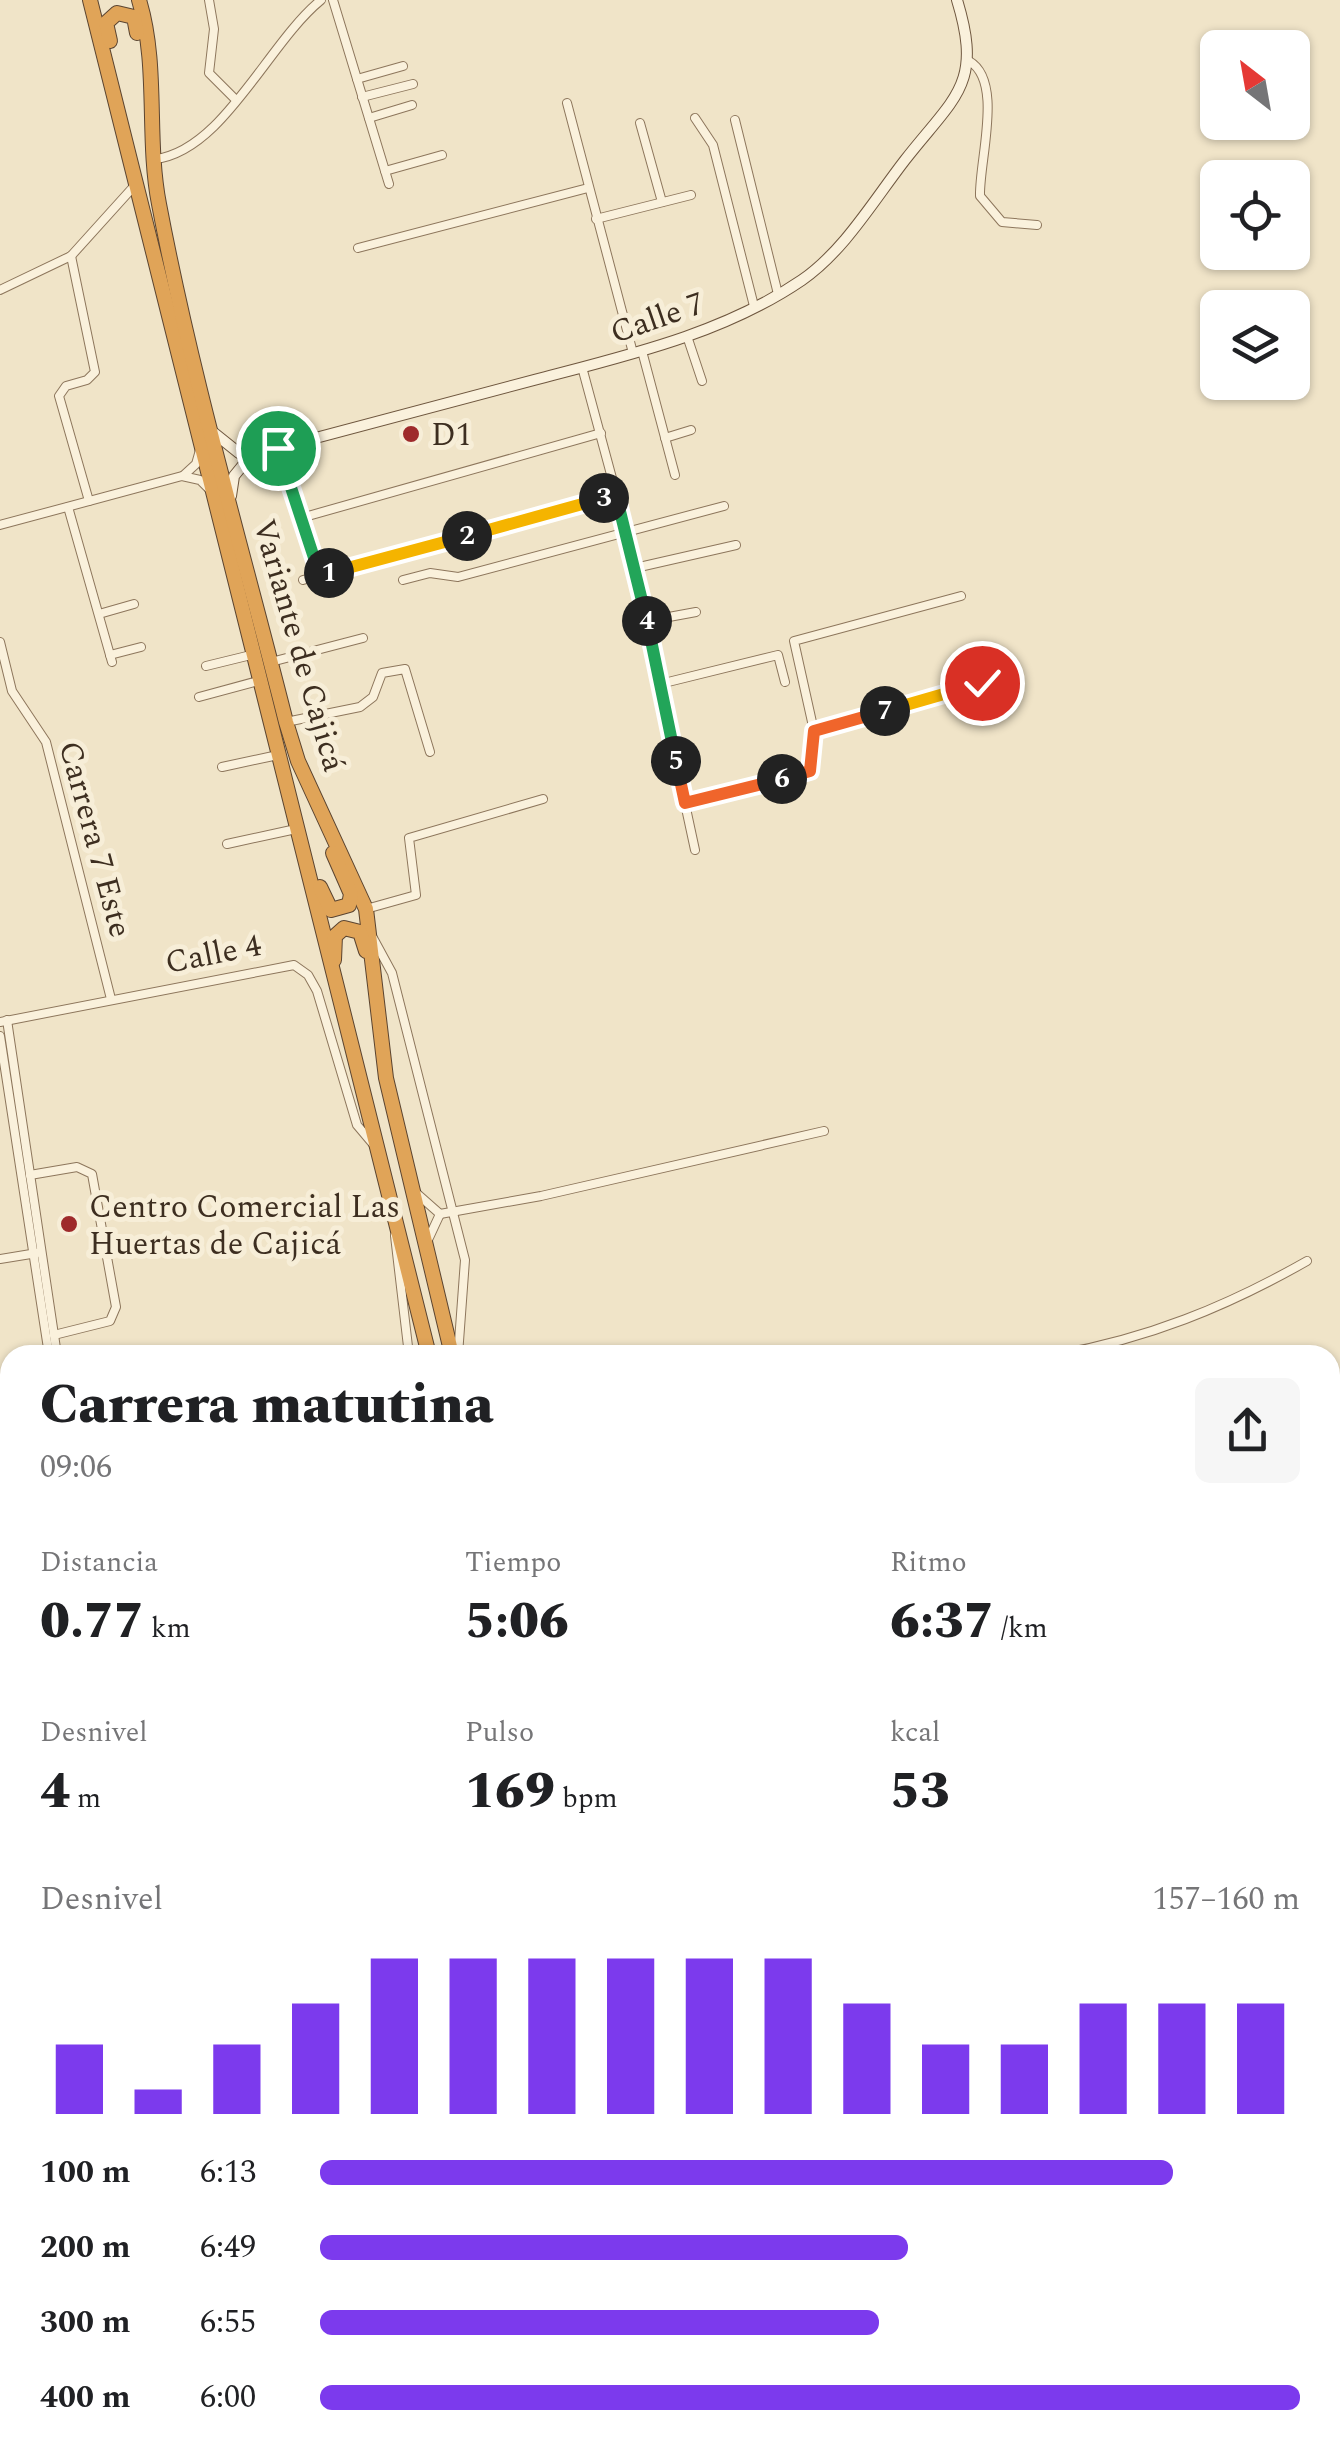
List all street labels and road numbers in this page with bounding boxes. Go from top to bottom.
street label: Calle 7 [604,279,711,357]
street label: Variante de Cajicá [239,513,358,778]
street label: Carrera 7 Este [45,736,144,943]
street label: Calle 4 [161,921,266,988]

